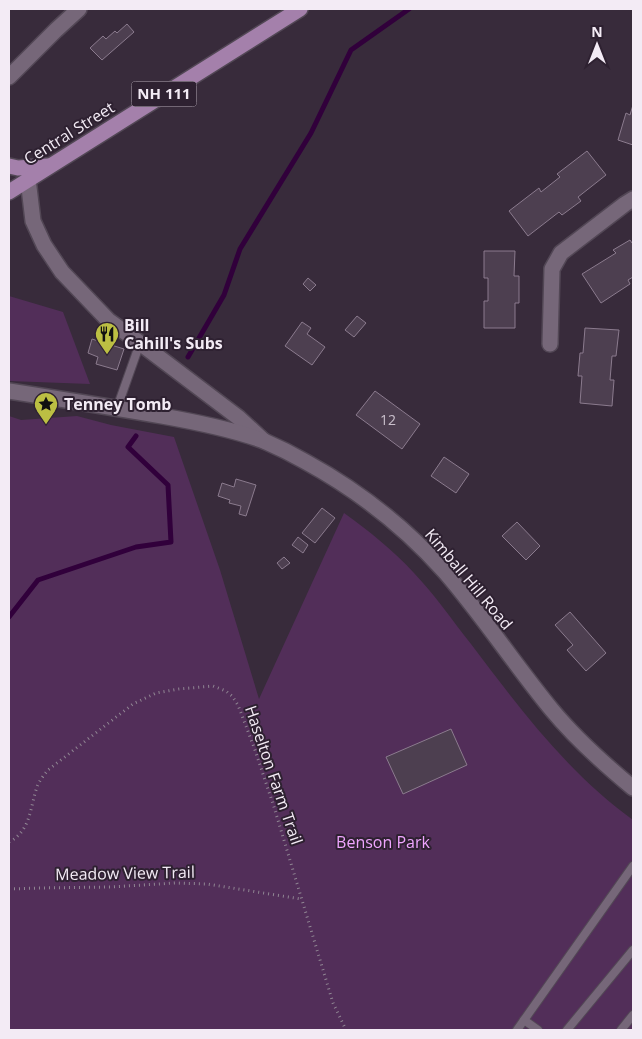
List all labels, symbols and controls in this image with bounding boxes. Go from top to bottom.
north arrow [572,20,622,70]
text: N [591,22,603,41]
road number: NH 111 [132,82,196,106]
street label: Central Street [20,96,119,170]
place label: Bill Cahill's Subs [124,314,223,354]
restaurant icon: Bill Cahill's Subs [94,321,120,355]
place icon: Tenney Tomb [33,391,59,425]
place label: Tenney Tomb [64,393,171,415]
house number: 12 [380,410,396,429]
street label: Kimball Hill Road [420,524,518,634]
street label: Haselton Farm Trail [240,703,308,847]
park label: Benson Park [336,831,431,853]
street label: Meadow View Trail [55,861,195,885]

